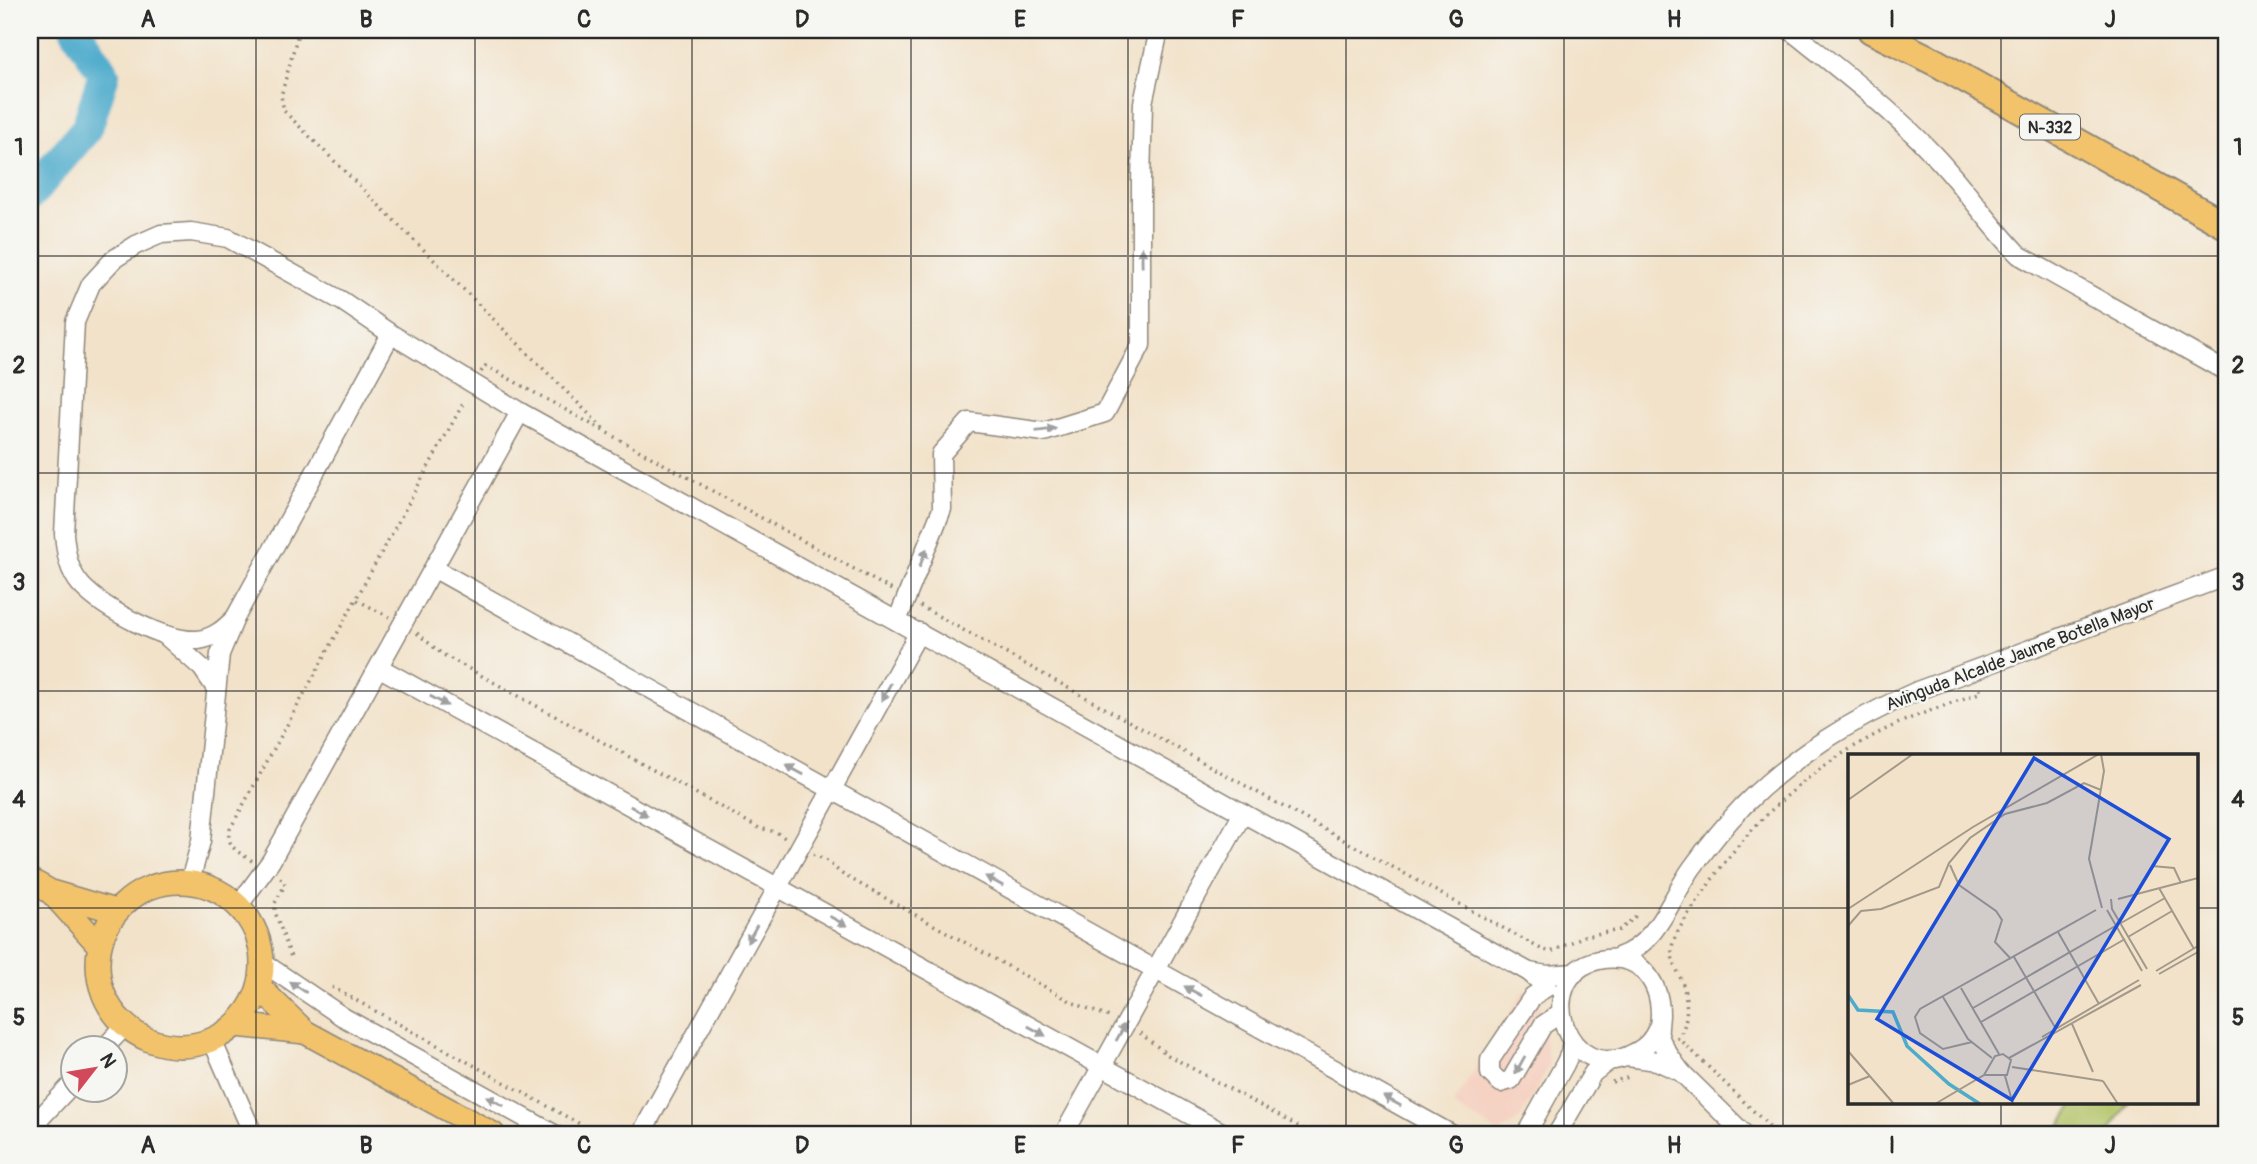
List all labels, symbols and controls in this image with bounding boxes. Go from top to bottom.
text: A [141,5,156,34]
text: B [359,5,373,34]
text: C [577,5,591,34]
text: D [795,5,809,34]
text: E [1014,5,1026,34]
text: F [1231,5,1245,34]
text: G [1448,5,1464,34]
text: H [1667,5,1681,34]
text: I [1889,5,1895,34]
text: J [2104,5,2116,34]
road number: N-332 [2020,114,2080,140]
text: 1 [15,133,24,162]
text: 1 [2234,133,2243,162]
one-way arrow [1136,245,1147,267]
text: 2 [13,351,26,380]
text: 2 [2232,351,2245,380]
one-way arrow [1035,424,1057,435]
one-way arrow [917,548,928,569]
text: 3 [13,568,25,597]
text: 3 [2232,568,2244,597]
street label: Avinguda Alcalde Jaume Botella Mayor [1882,592,2159,717]
one-way arrow [880,682,891,702]
one-way arrow [430,695,449,707]
inset map [1848,754,2198,1104]
one-way arrow [785,764,805,776]
text: 4 [12,785,26,814]
text: 4 [2231,785,2245,814]
one-way arrow [629,805,648,817]
one-way arrow [984,875,1004,887]
one-way arrow [828,915,847,927]
one-way arrow [746,924,758,944]
one-way arrow [289,980,307,994]
one-way arrow [1183,985,1202,997]
text: 5 [13,1003,25,1032]
text: 5 [2232,1003,2244,1032]
one-way arrow [1115,1022,1127,1041]
one-way arrow [1027,1025,1047,1037]
north arrow [60,1034,130,1104]
text: N [94,1049,121,1073]
one-way arrow [1514,1055,1526,1075]
one-way arrow [485,1095,504,1107]
one-way arrow [1382,1095,1401,1107]
text: A [141,1131,156,1160]
text: B [359,1131,373,1160]
text: C [577,1131,591,1160]
text: D [795,1131,809,1160]
text: E [1014,1131,1026,1160]
text: F [1231,1131,1245,1160]
text: G [1448,1131,1464,1160]
text: H [1667,1131,1681,1160]
text: I [1889,1131,1895,1160]
text: J [2104,1131,2116,1160]

